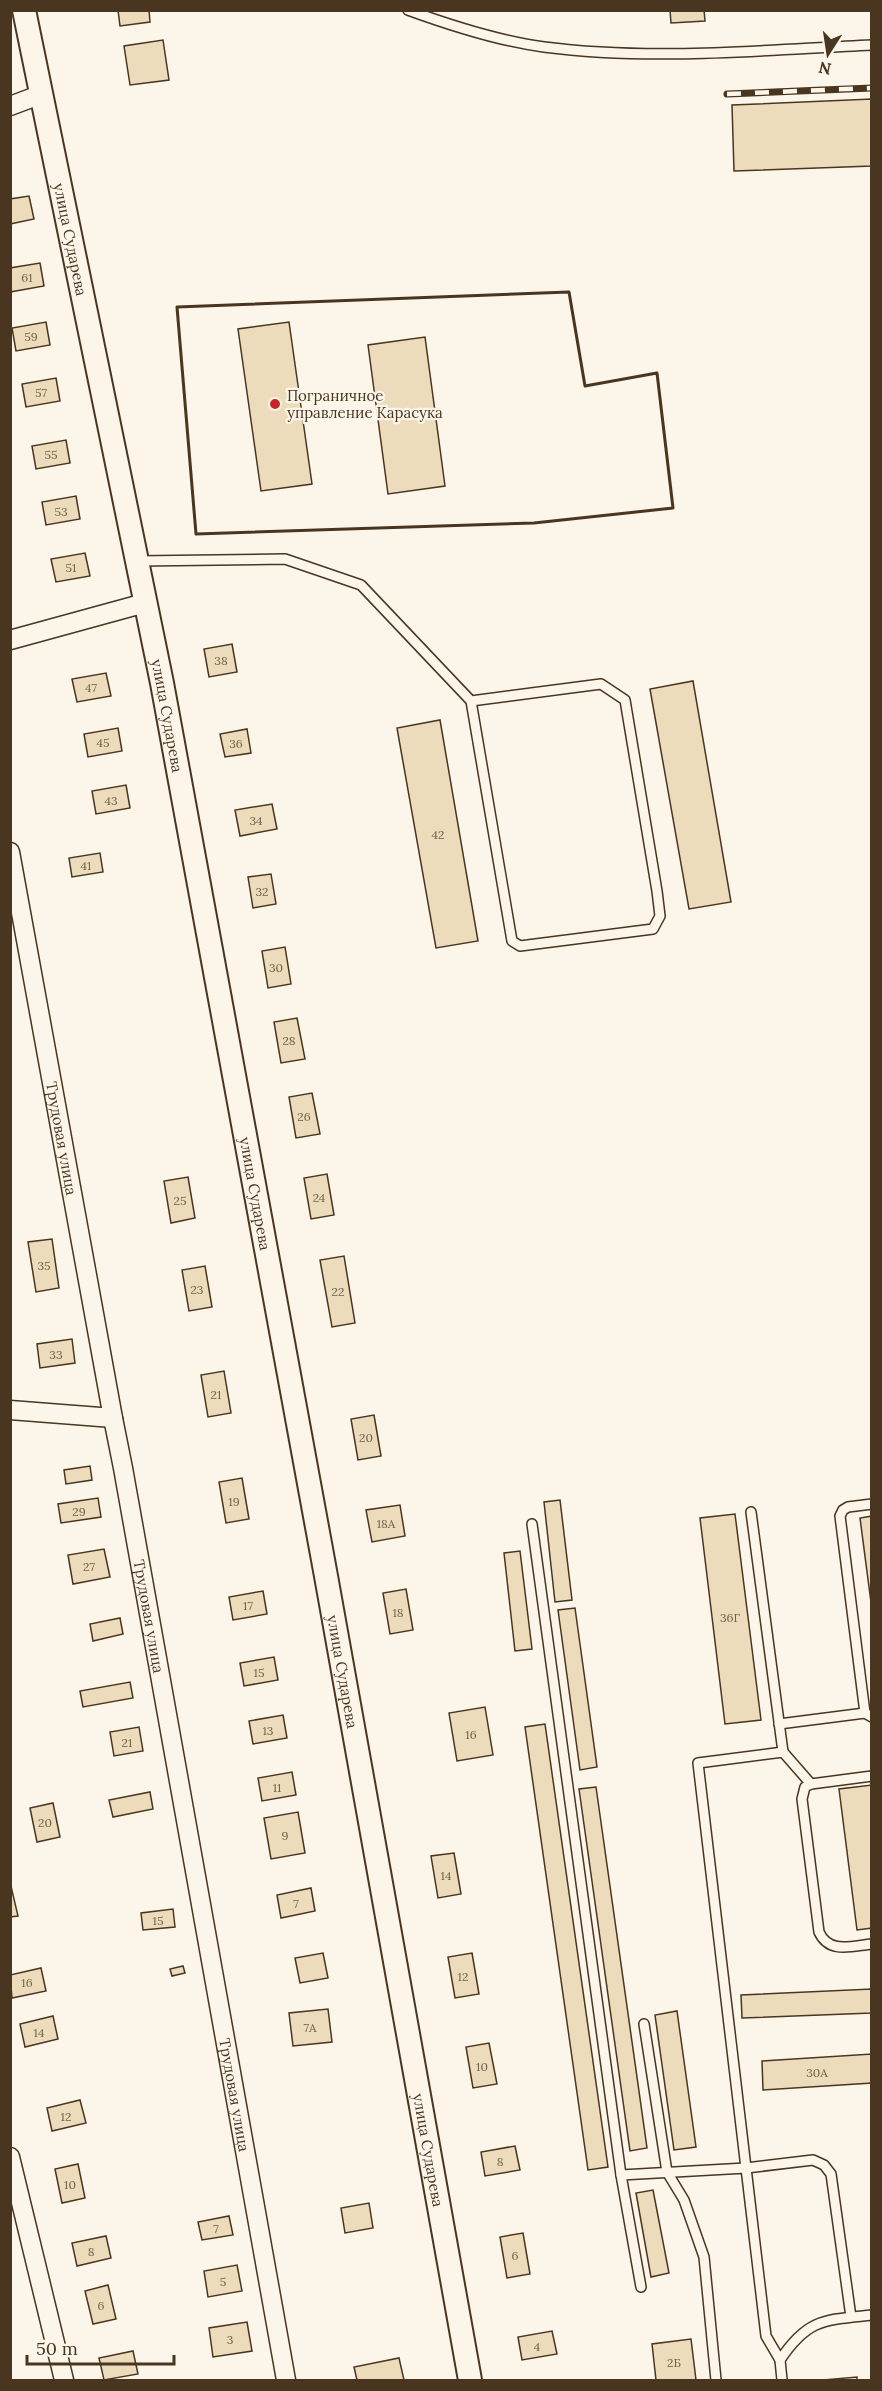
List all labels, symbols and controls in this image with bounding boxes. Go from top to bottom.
north arrow [798,24,858,84]
text: N [817,58,833,80]
street label: улица Сударева [50,181,92,298]
house number: 61 [21,270,33,285]
house number: 59 [24,329,38,344]
house number: 57 [35,385,48,400]
place label: Пограничное управление Карасука [287,386,443,422]
marker: Пограничное управление Карасука [268,397,282,411]
house number: 55 [44,447,58,462]
house number: 53 [54,504,68,519]
house number: 51 [66,560,76,575]
house number: 38 [214,653,228,668]
street label: улица Сударева [148,657,188,774]
house number: 47 [85,680,97,695]
house number: 45 [96,735,110,750]
house number: 36 [229,736,243,751]
house number: 43 [104,793,118,808]
house number: 34 [249,813,263,828]
house number: 42 [432,827,444,842]
house number: 41 [81,858,91,873]
house number: 32 [255,884,269,899]
house number: 30 [269,960,283,975]
house number: 28 [282,1033,296,1048]
street label: Трудовая улица [42,1080,82,1197]
house number: 26 [297,1109,311,1124]
street label: улица Сударева [236,1135,276,1252]
house number: 24 [313,1190,326,1205]
house number: 25 [174,1193,186,1208]
house number: 35 [37,1258,51,1273]
house number: 23 [191,1282,204,1297]
house number: 22 [332,1284,344,1299]
house number: 33 [49,1347,63,1362]
house number: 21 [211,1387,221,1402]
house number: 20 [359,1430,373,1445]
house number: 19 [228,1494,240,1509]
house number: 29 [72,1504,86,1519]
house number: 18А [377,1516,396,1531]
street label: Трудовая улица [130,1558,169,1675]
house number: 27 [83,1559,95,1574]
house number: 17 [243,1598,253,1613]
house number: 18 [392,1605,404,1620]
house number: 36Г [720,1610,741,1625]
street label: улица Сударева [324,1613,363,1730]
house number: 15 [254,1665,264,1680]
house number: 13 [262,1723,274,1738]
house number: 16 [465,1727,477,1742]
house number: 21 [122,1735,132,1750]
house number: 11 [273,1780,281,1795]
house number: 20 [38,1815,52,1830]
house number: 9 [282,1828,289,1843]
house number: 14 [441,1868,452,1883]
house number: 7 [293,1896,299,1911]
house number: 15 [153,1913,163,1928]
house number: 12 [458,1969,468,1984]
house number: 16 [21,1975,33,1990]
house number: 7А [304,2020,317,2035]
house number: 14 [34,2025,45,2040]
street label: Трудовая улица [216,2037,255,2153]
house number: 10 [476,2059,488,2074]
house number: 30А [806,2065,828,2080]
street label: улица Сударева [409,2092,448,2208]
house number: 12 [61,2109,71,2124]
house number: 8 [497,2154,504,2169]
house number: 10 [64,2177,76,2192]
house number: 7 [213,2221,219,2236]
house number: 8 [88,2244,95,2259]
house number: 6 [512,2248,519,2263]
house number: 5 [220,2274,226,2289]
house number: 6 [98,2298,105,2313]
scale bar [27,2328,174,2366]
house number: 3 [227,2332,234,2347]
text: 50 m [36,2337,78,2360]
house number: 4 [534,2339,541,2354]
house number: 2Б [667,2355,681,2370]

